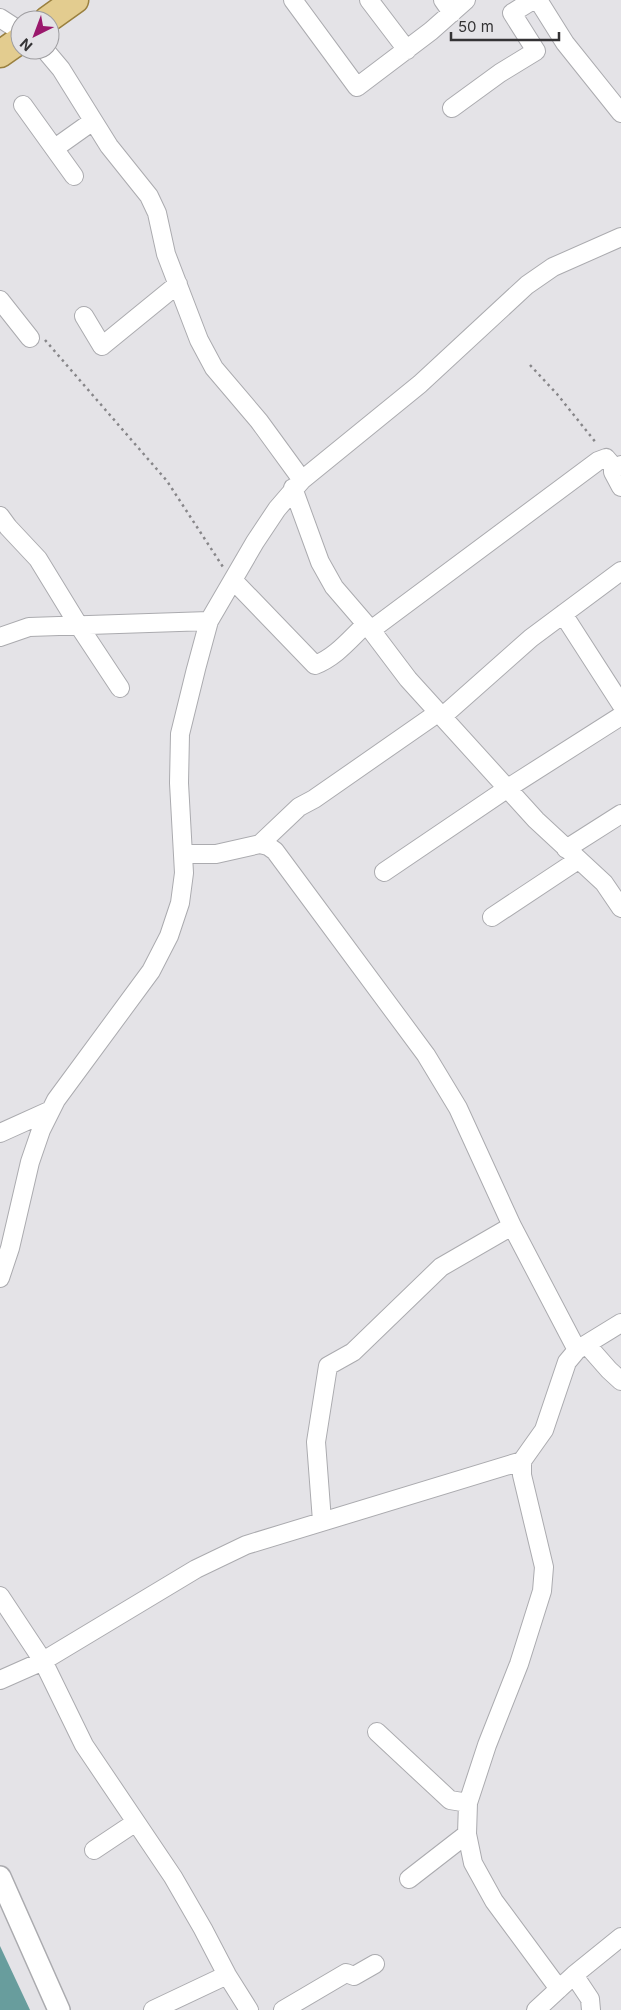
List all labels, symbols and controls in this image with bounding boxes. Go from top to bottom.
north arrow [10,10,60,60]
scale bar [451,10,558,42]
text: 50 m [458,17,494,36]
text: N [16,35,36,55]

